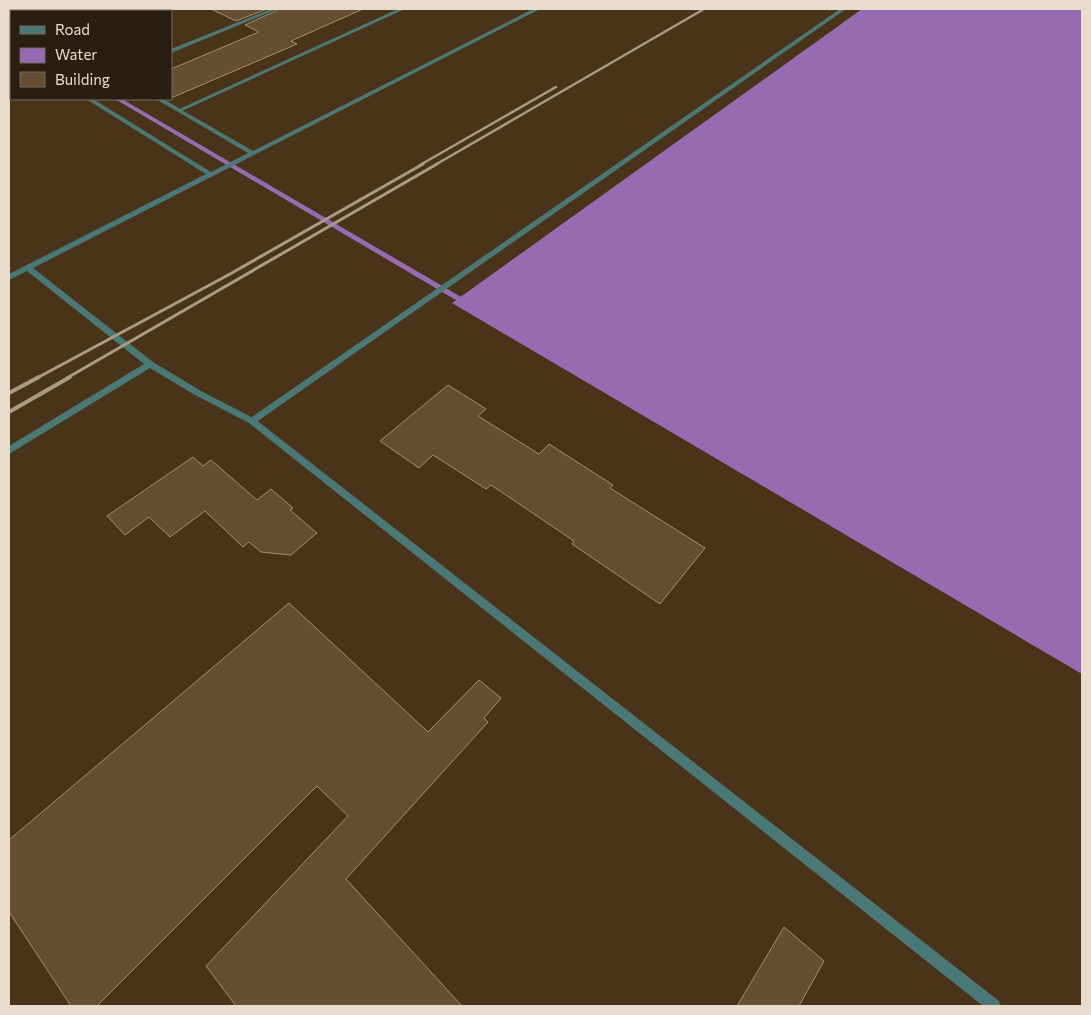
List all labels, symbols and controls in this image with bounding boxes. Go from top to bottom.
legend [10,10,172,100]
text: Road [55,20,90,38]
text: Water [55,45,97,63]
text: Building [55,70,110,88]

